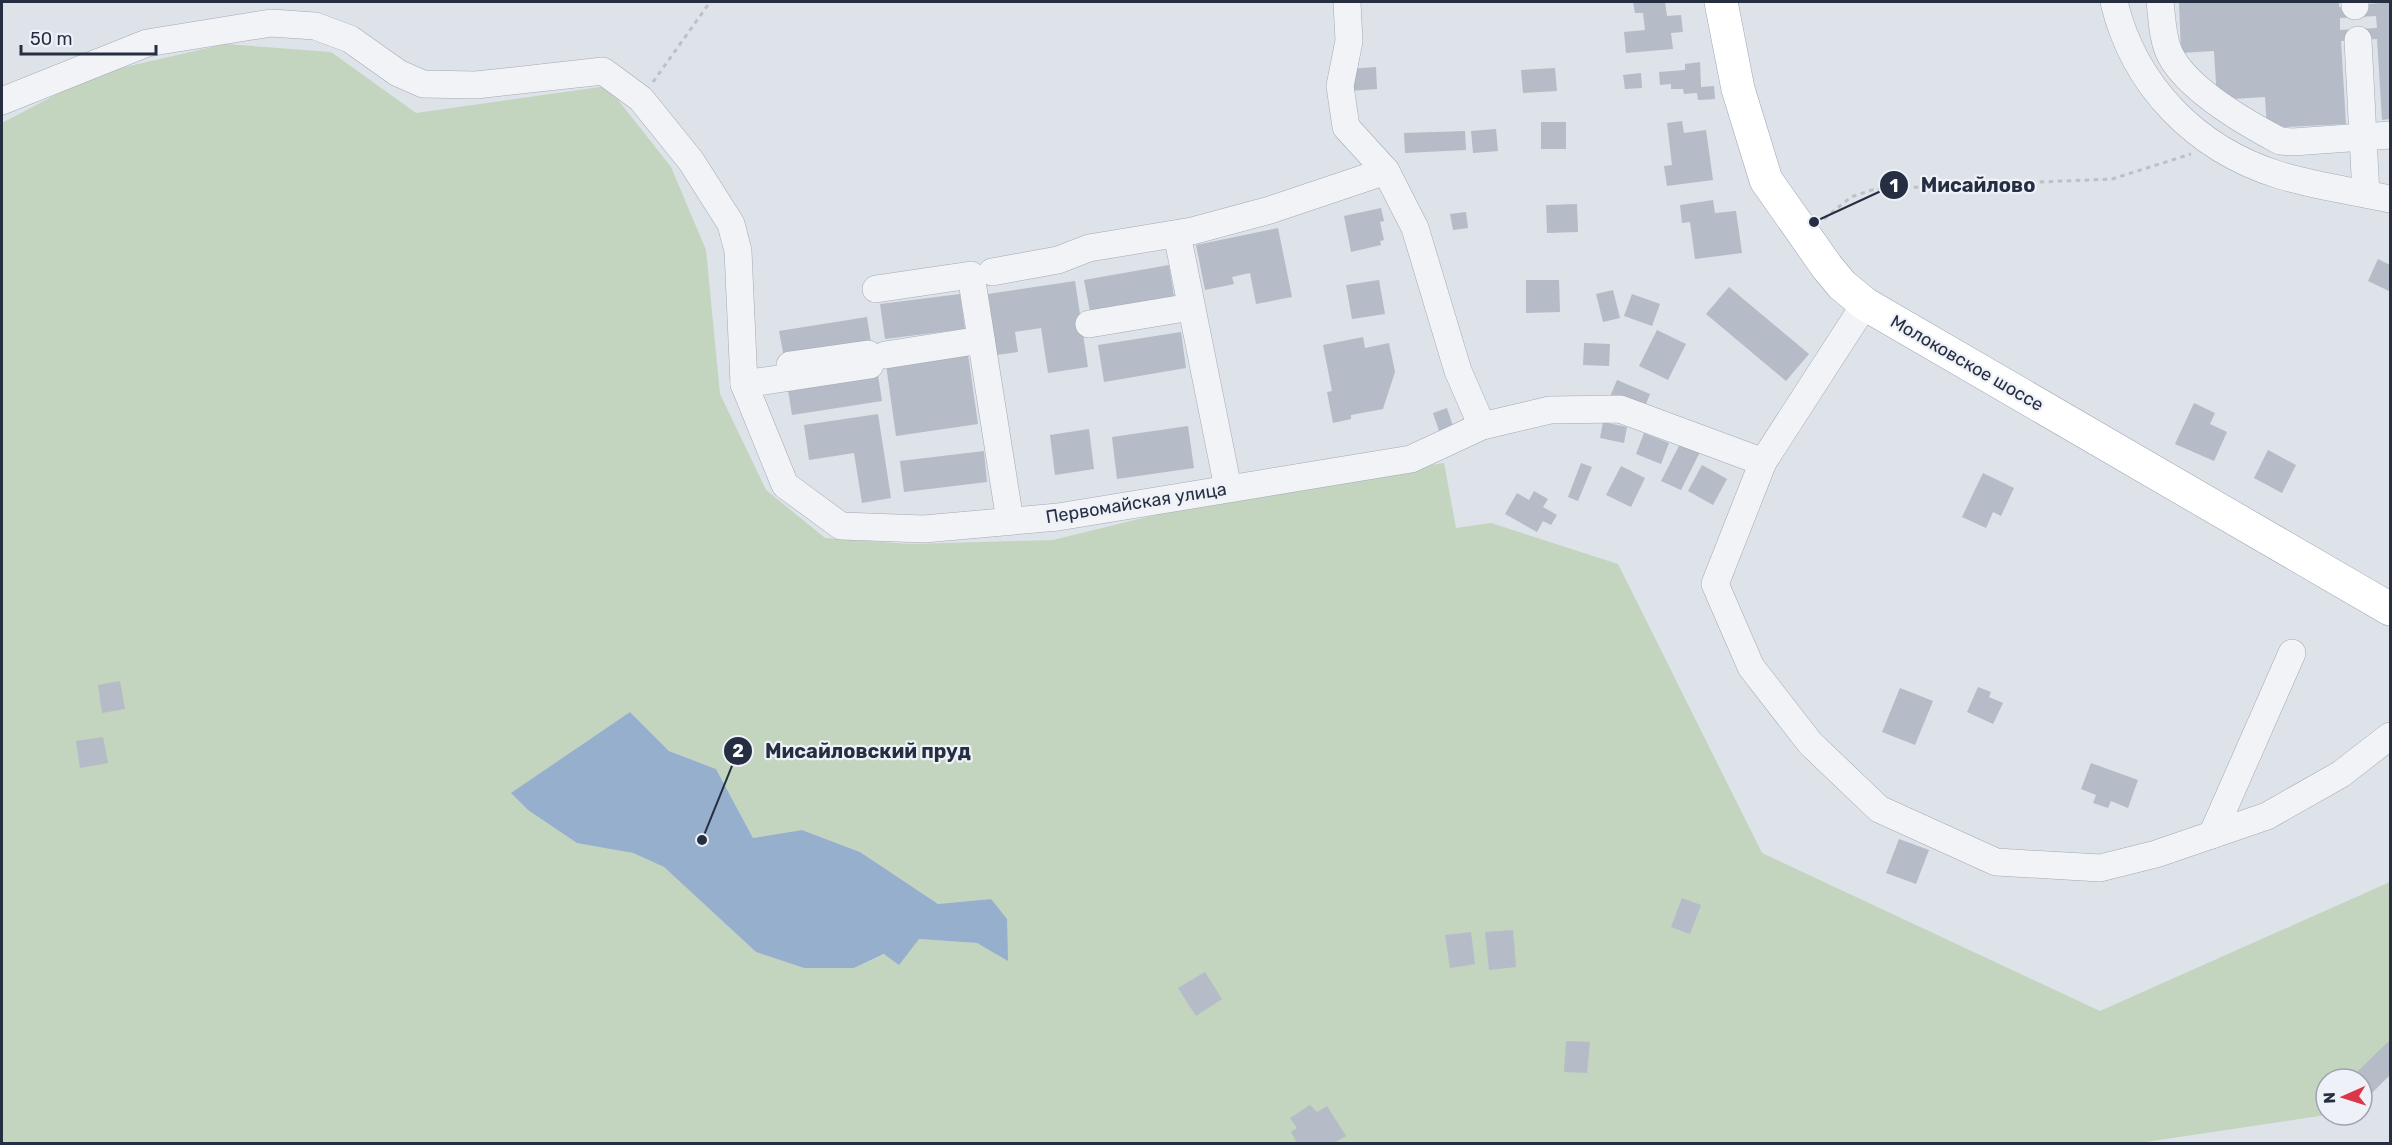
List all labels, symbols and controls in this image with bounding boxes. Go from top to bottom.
scale bar [21,18,156,56]
text: 50 m [30,28,73,50]
callout: Мисайлово [1879,166,2048,204]
text: Мисайлово [1921,173,2035,197]
text: 1 [1890,175,1898,197]
street label: Молоковское шоссе [1886,310,2048,416]
street label: Первомайская улица [1044,478,1228,528]
callout: Мисайловский пруд [723,732,983,770]
text: Мисайловский пруд [765,739,971,763]
text: 2 [732,740,744,762]
north arrow [2314,1067,2374,1127]
text: N [2320,1092,2339,1104]

